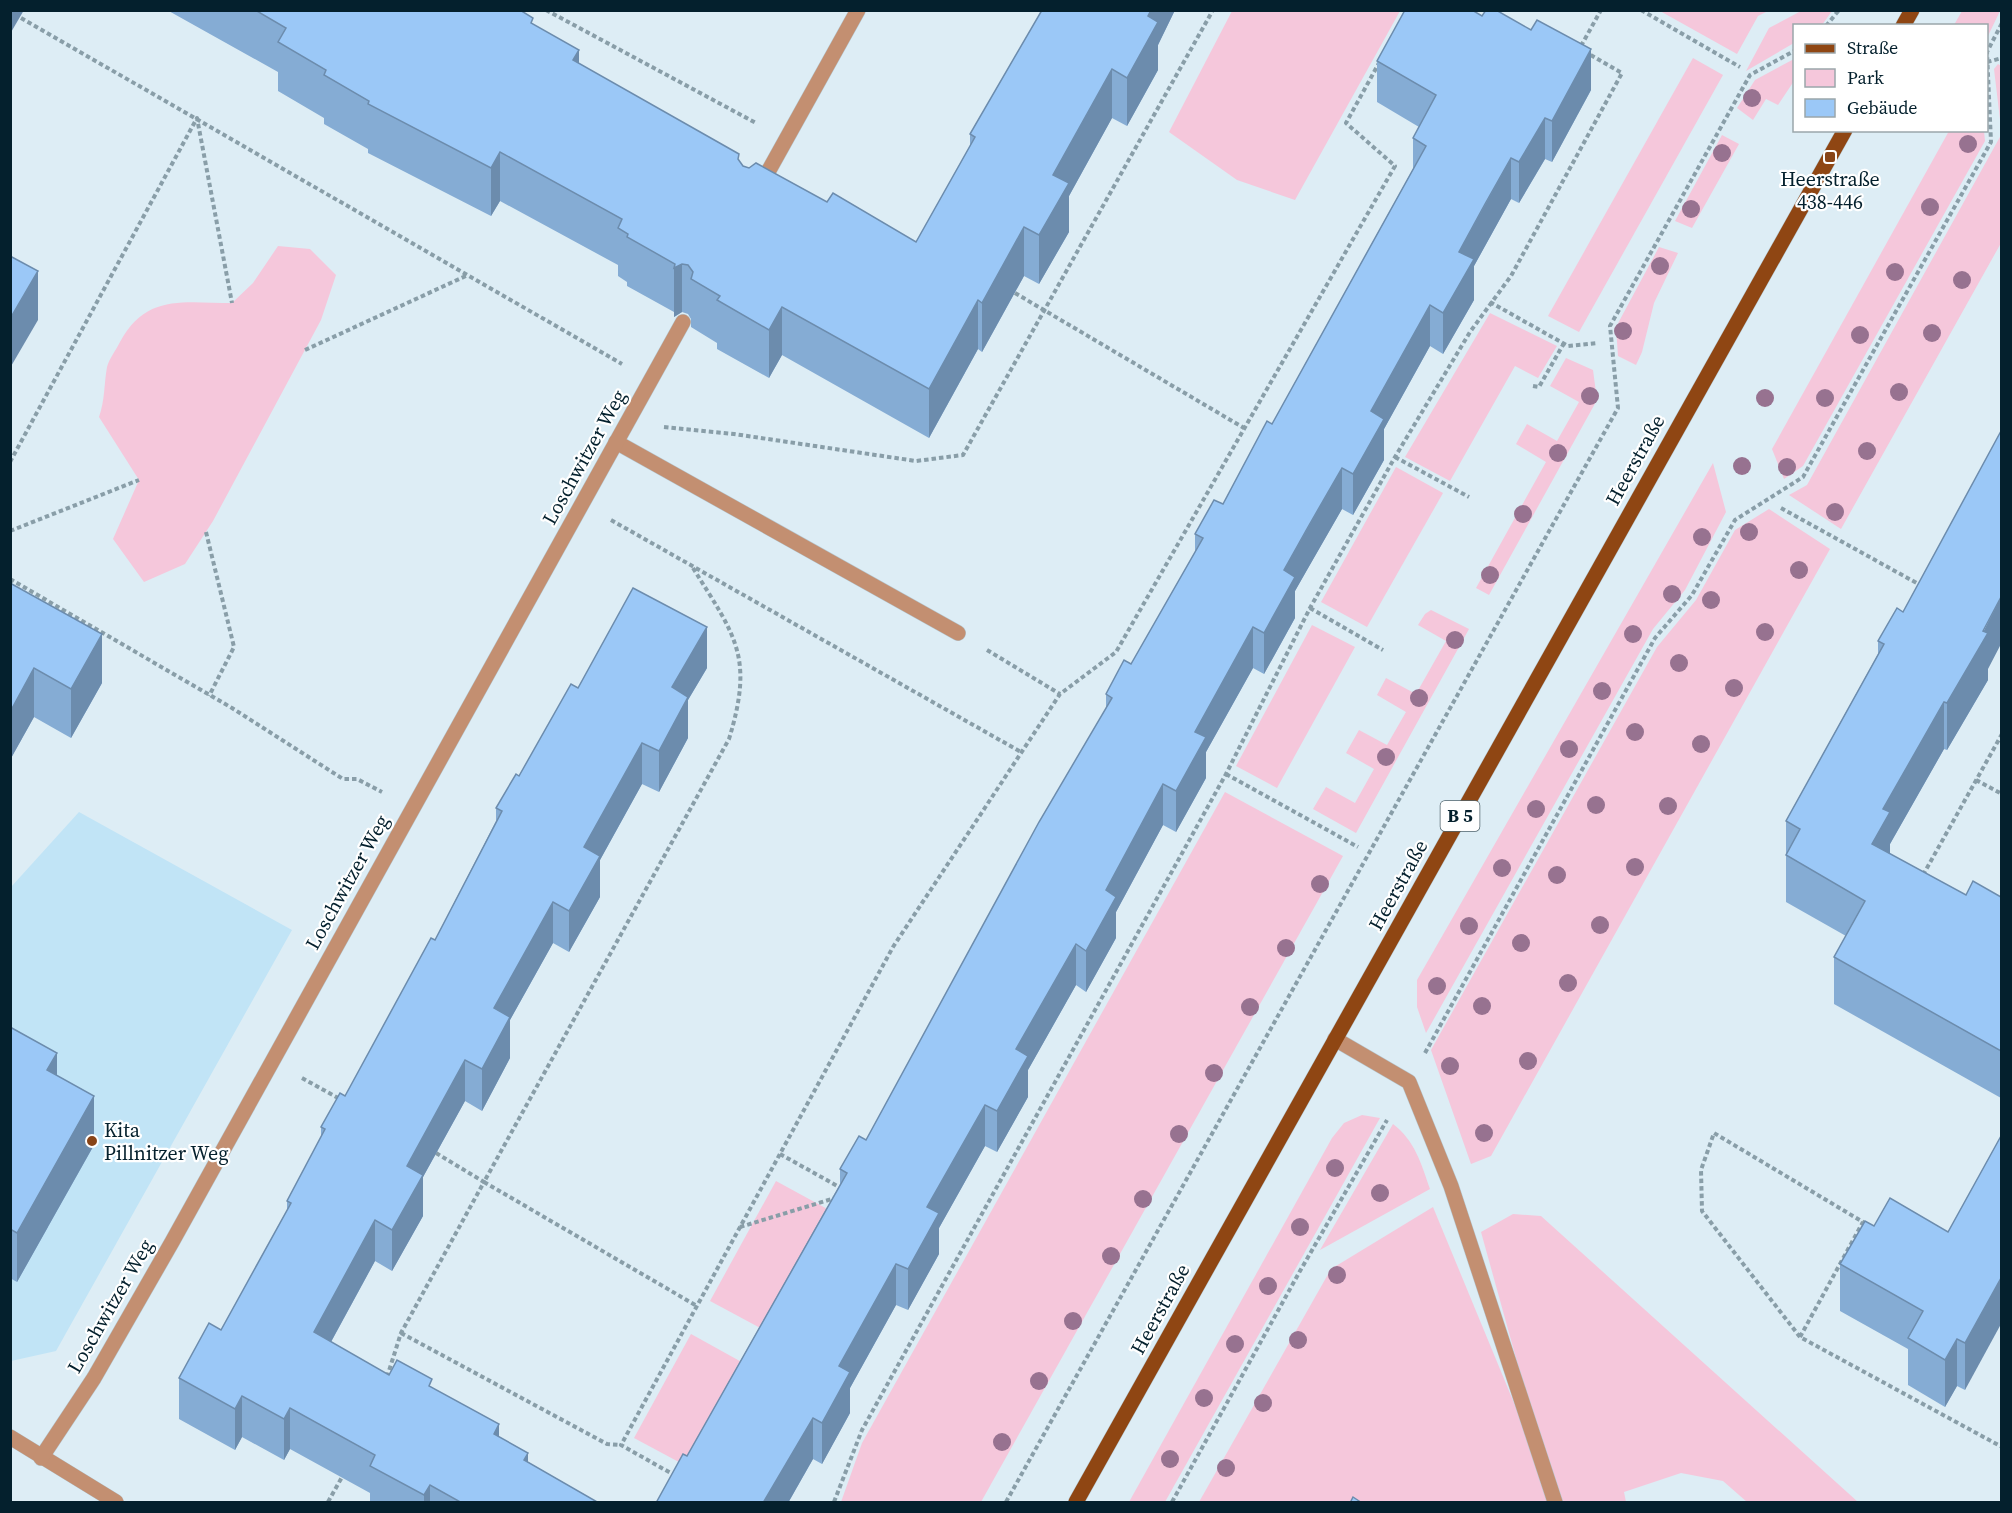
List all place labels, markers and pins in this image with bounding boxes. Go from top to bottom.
marker: Heerstraße 438-446 [1823,150,1837,164]
place label: Heerstraße 438-446 [1780,165,1880,216]
place label: Kita Pillnitzer Weg [104,1116,229,1167]
marker: Kita Pillnitzer Weg [85,1134,99,1148]

